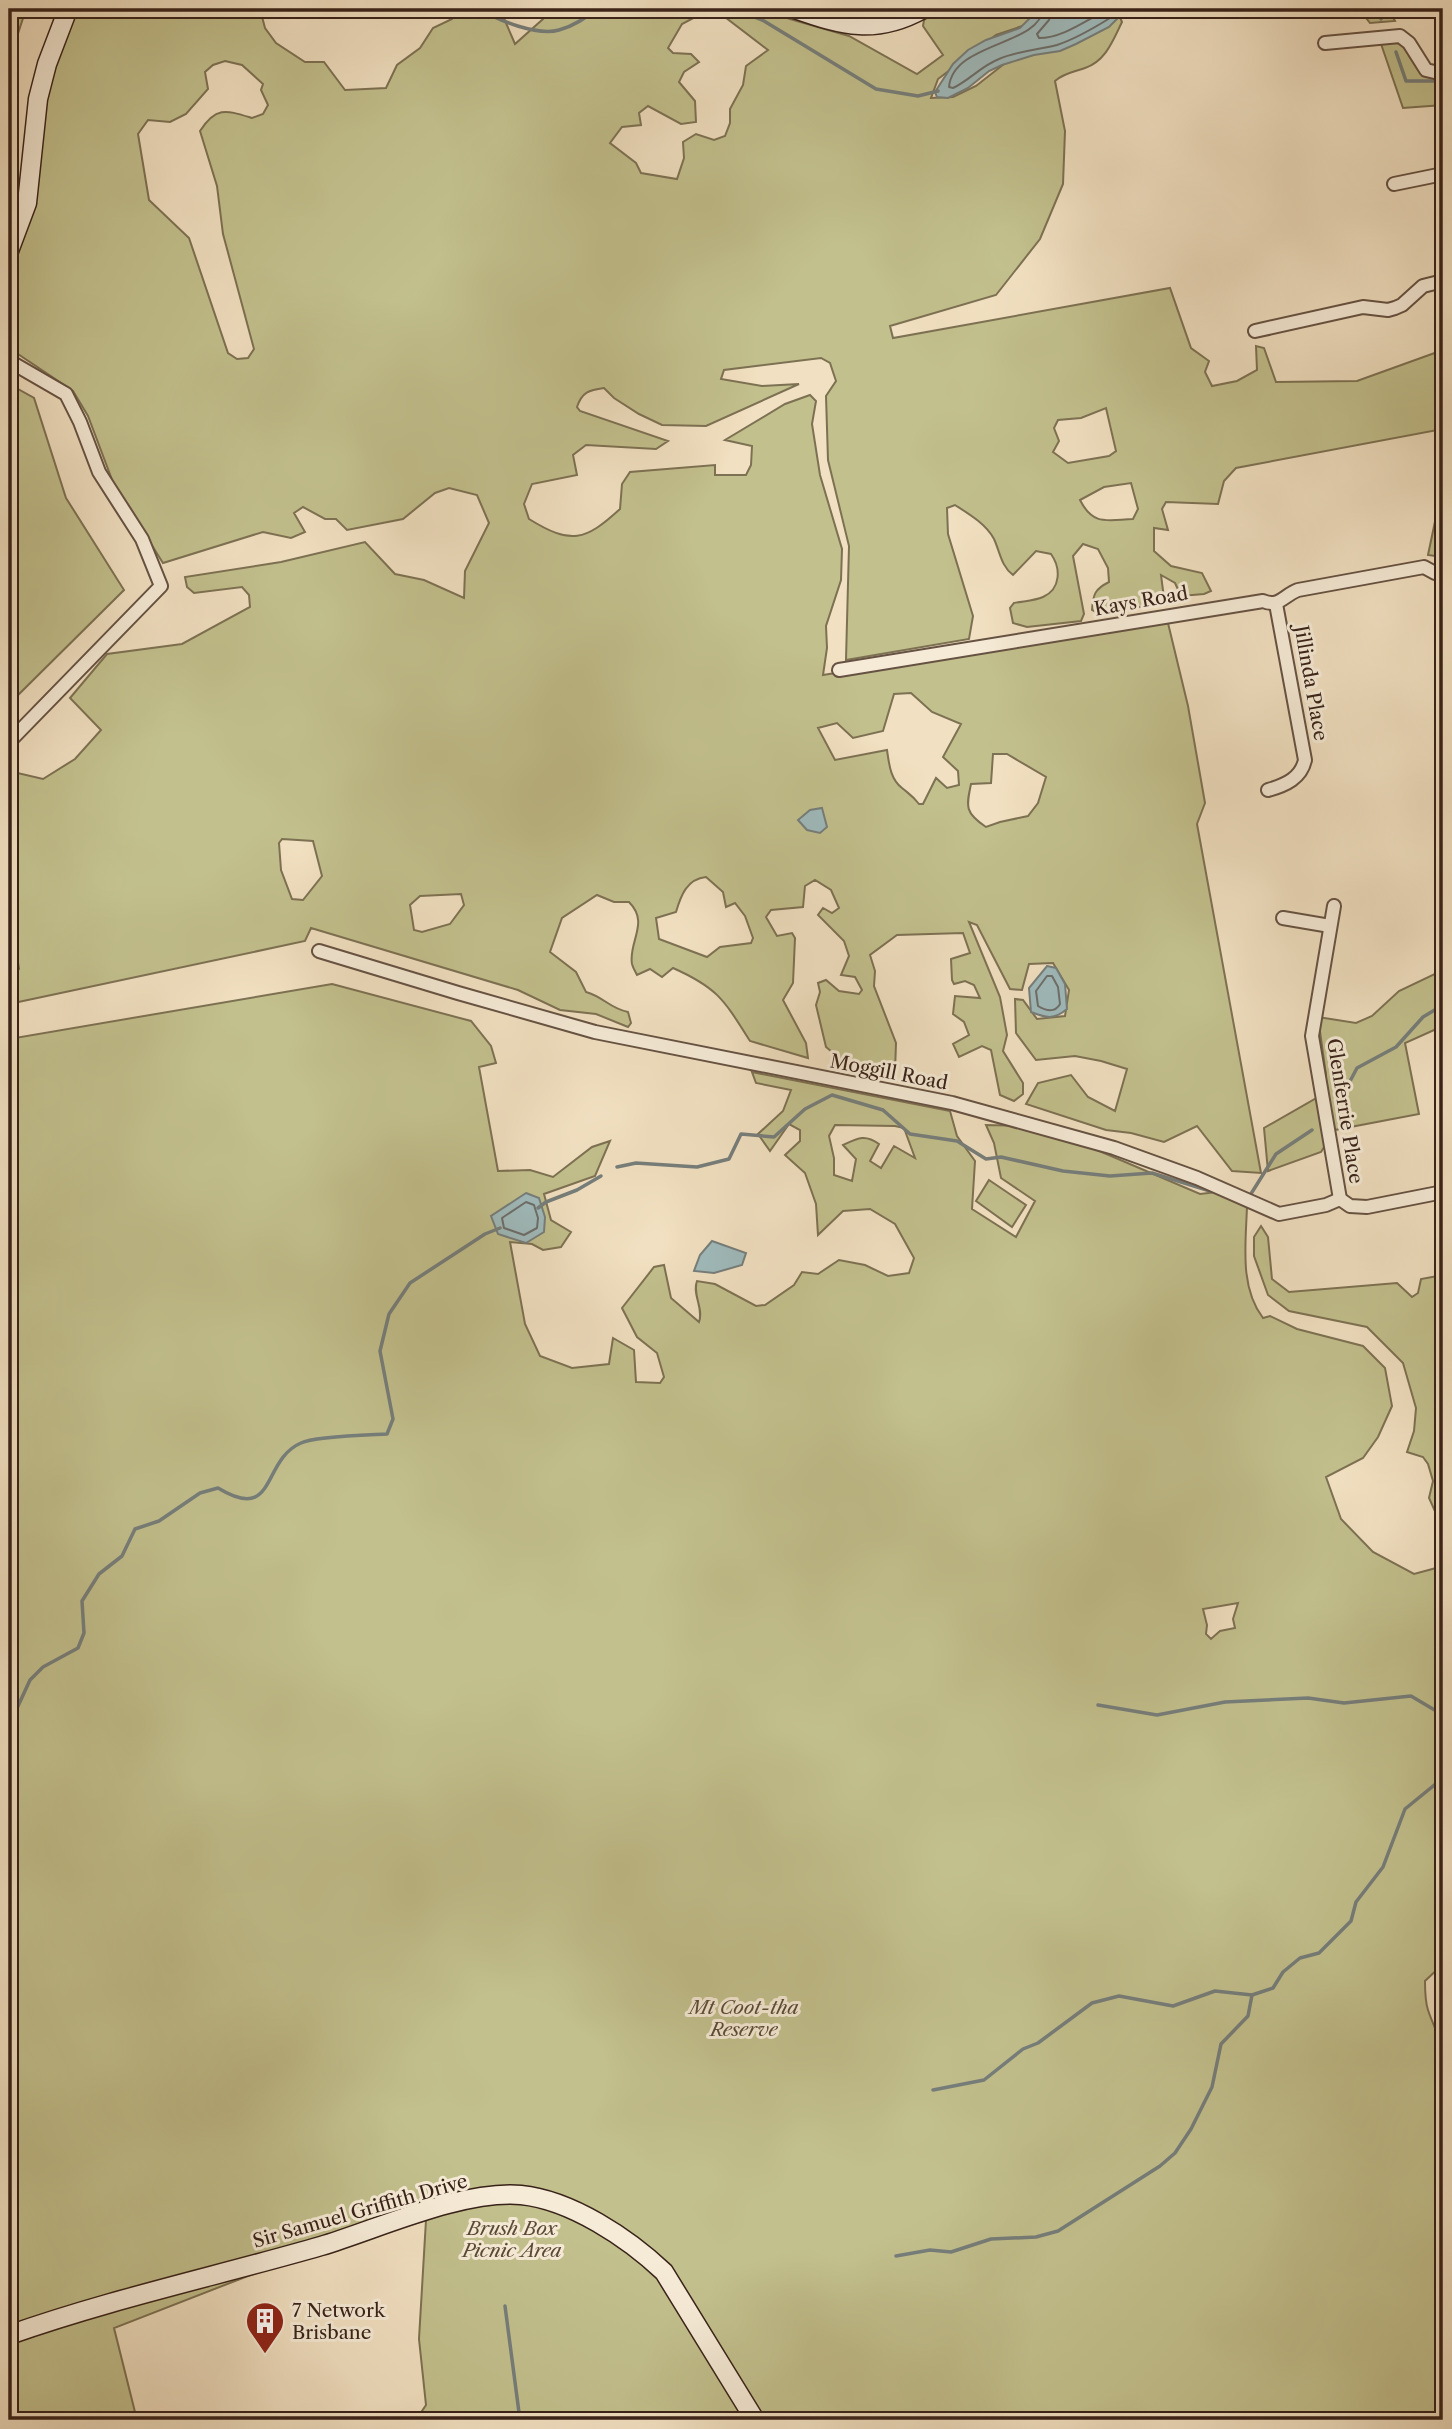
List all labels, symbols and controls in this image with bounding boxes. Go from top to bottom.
street label: Kays Road [1092,581,1190,621]
street label: Jillinda Place [1289,621,1332,743]
street label: Glenferrie Place [1322,1037,1368,1185]
street label: Moggill Road [828,1049,950,1095]
park label: Mt Coot-tha Reserve [687,1996,799,2041]
street label: Sir Samuel Griffith Drive [250,2169,470,2253]
park label: Brush Box Picnic Area [460,2217,562,2262]
place label: 7 Network Brisbane [292,2299,386,2344]
building icon: 7 Network Brisbane [244,2300,286,2355]

